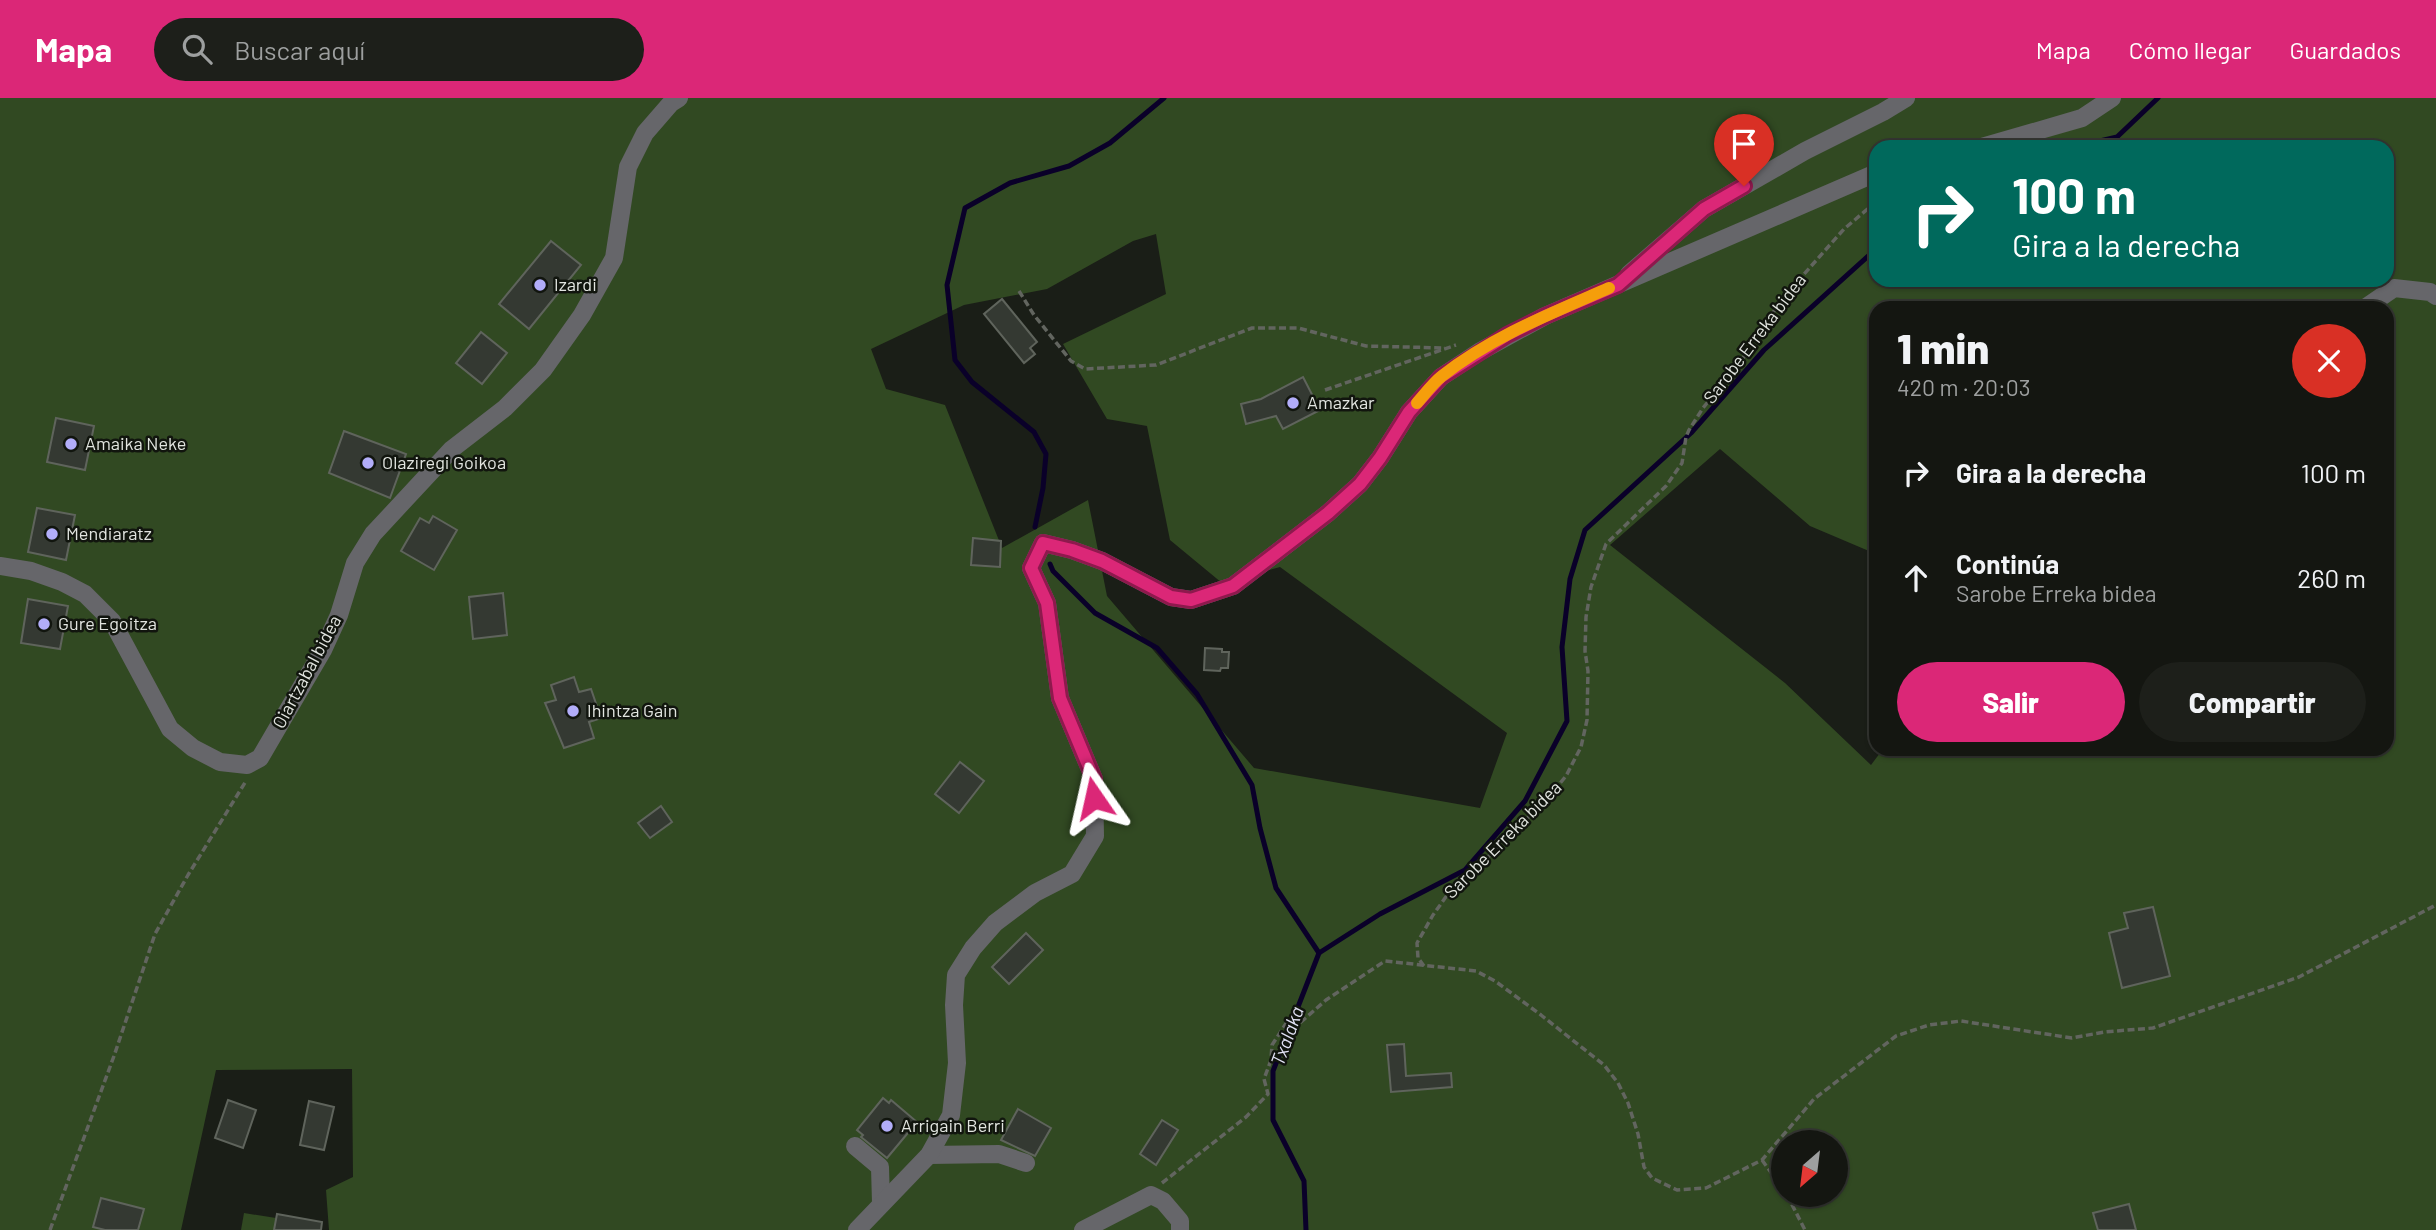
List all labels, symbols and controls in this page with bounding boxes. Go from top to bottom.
search box [154,18,644,81]
text: Mapa [35,29,112,69]
icon: search [178,30,216,68]
text: Buscar aquí [234,34,365,65]
text: Mapa [2036,35,2091,64]
text: Cómo llegar [2129,35,2251,64]
text: Guardados [2289,35,2401,64]
pin [1714,114,1774,186]
icon: arrive [1725,125,1763,163]
text: 100 m [2012,165,2136,224]
icon: right [1897,168,1988,259]
text: Gira a la derecha [2012,225,2240,263]
street label: Sarobe Erreka bidea [1698,269,1810,408]
place label: Izardi [554,273,597,295]
marker: Izardi [532,277,548,293]
text: 1 min [1897,322,1989,372]
button: close [2292,324,2366,398]
text: 420 m · 20:03 [1897,373,2031,401]
place label: Amazkar [1307,391,1375,413]
marker: Amazkar [1285,395,1301,411]
place label: Amaika Neke [85,432,186,454]
marker: Amaika Neke [63,436,79,452]
place label: Olaziregi Goikoa [382,451,506,473]
icon: right [1897,454,1935,492]
marker: Olaziregi Goikoa [360,455,376,471]
text: Gira a la derecha [1956,457,2146,488]
text: 100 m [2301,457,2366,488]
place label: Mendiaratz [66,522,152,544]
marker: Mendiaratz [44,526,60,542]
text: Continúa [1956,548,2059,579]
icon: ahead [1897,559,1935,597]
text: 260 m [2297,562,2366,593]
text: Sarobe Erreka bidea [1956,579,2157,607]
street label: Oiartzabal bidea [267,611,345,732]
place label: Gure Egoitza [58,612,157,634]
marker: Gure Egoitza [36,616,52,632]
button: Salir [1897,662,2125,742]
button: Compartir [2139,662,2366,742]
place label: Ihintza Gain [587,699,677,721]
marker: Ihintza Gain [565,703,581,719]
position arrow [1057,761,1131,835]
street label: Sarobe Erreka bidea [1439,776,1566,903]
water label: Txalaka [1265,1003,1308,1069]
place label: Arrigain Berri [901,1114,1005,1136]
marker: Arrigain Berri [879,1118,895,1134]
north arrow [1771,1130,1848,1208]
map controls [1771,1130,1848,1207]

